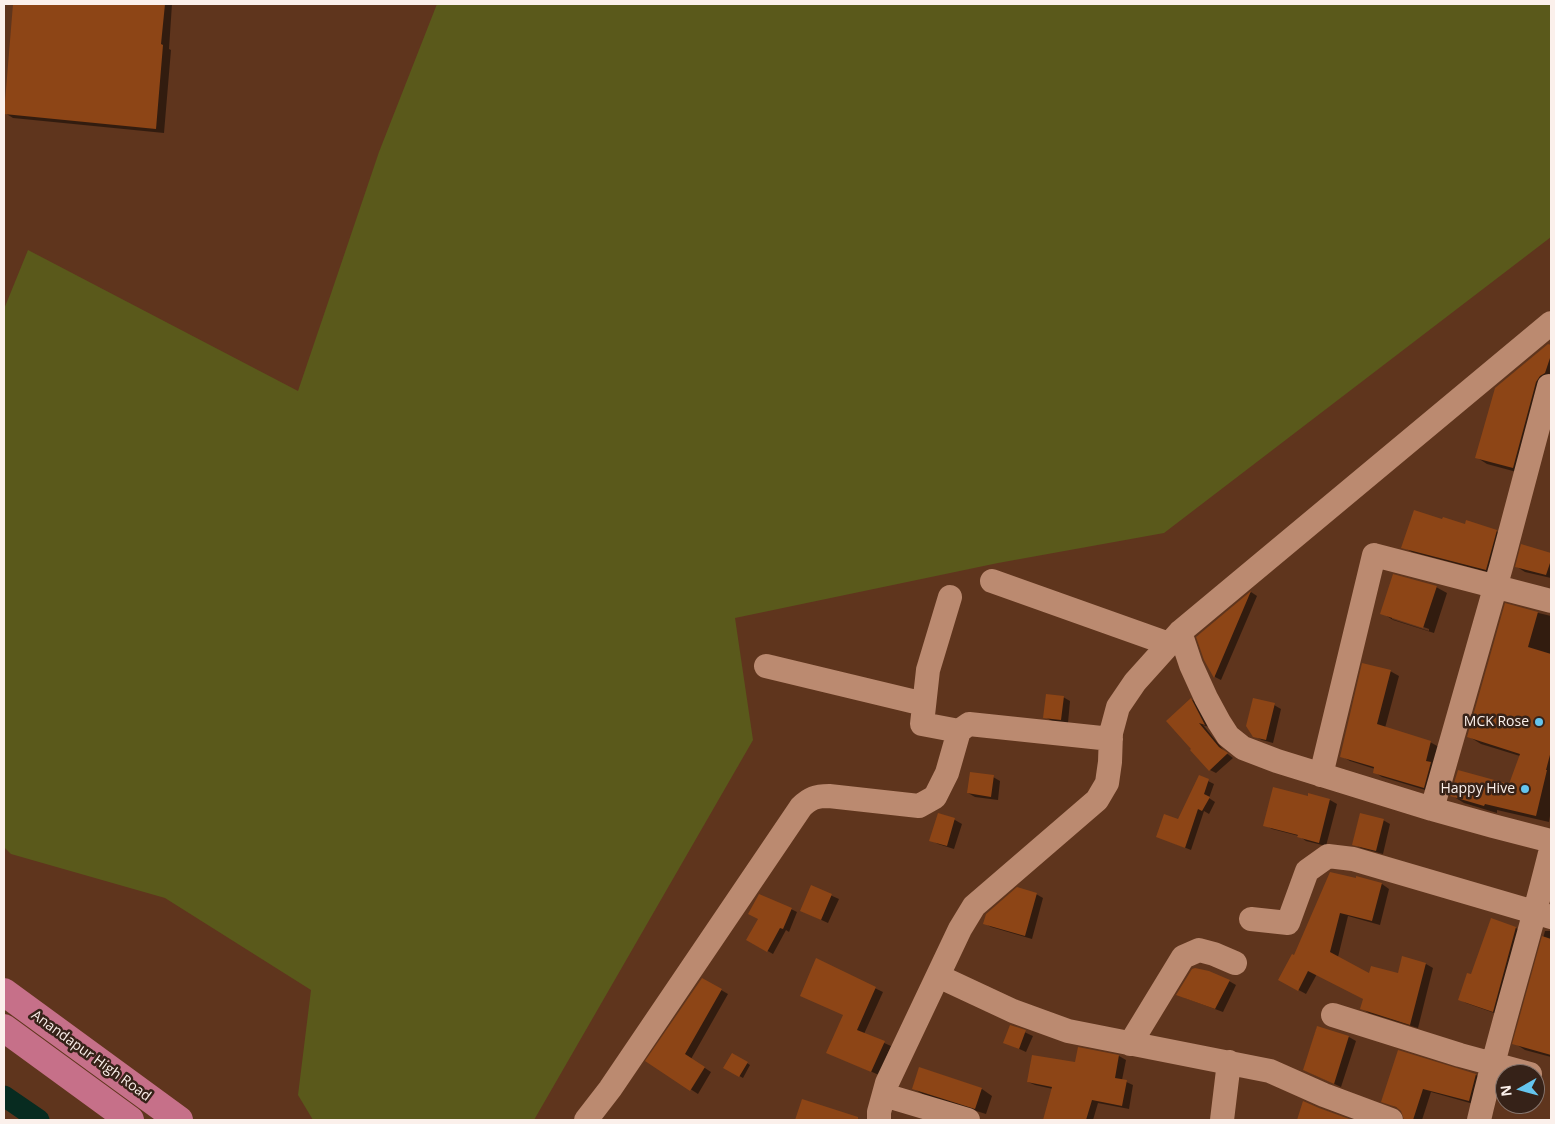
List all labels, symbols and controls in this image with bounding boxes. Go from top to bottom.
place label: MCK Rose [1464,714,1529,730]
marker: MCK Rose [1533,716,1545,728]
place label: Happy Hive [1440,781,1515,797]
marker: Happy Hive [1519,783,1531,795]
street label: Anandapur High Road [28,1007,154,1105]
north arrow [1495,1064,1545,1114]
text: N [1495,1084,1516,1098]

